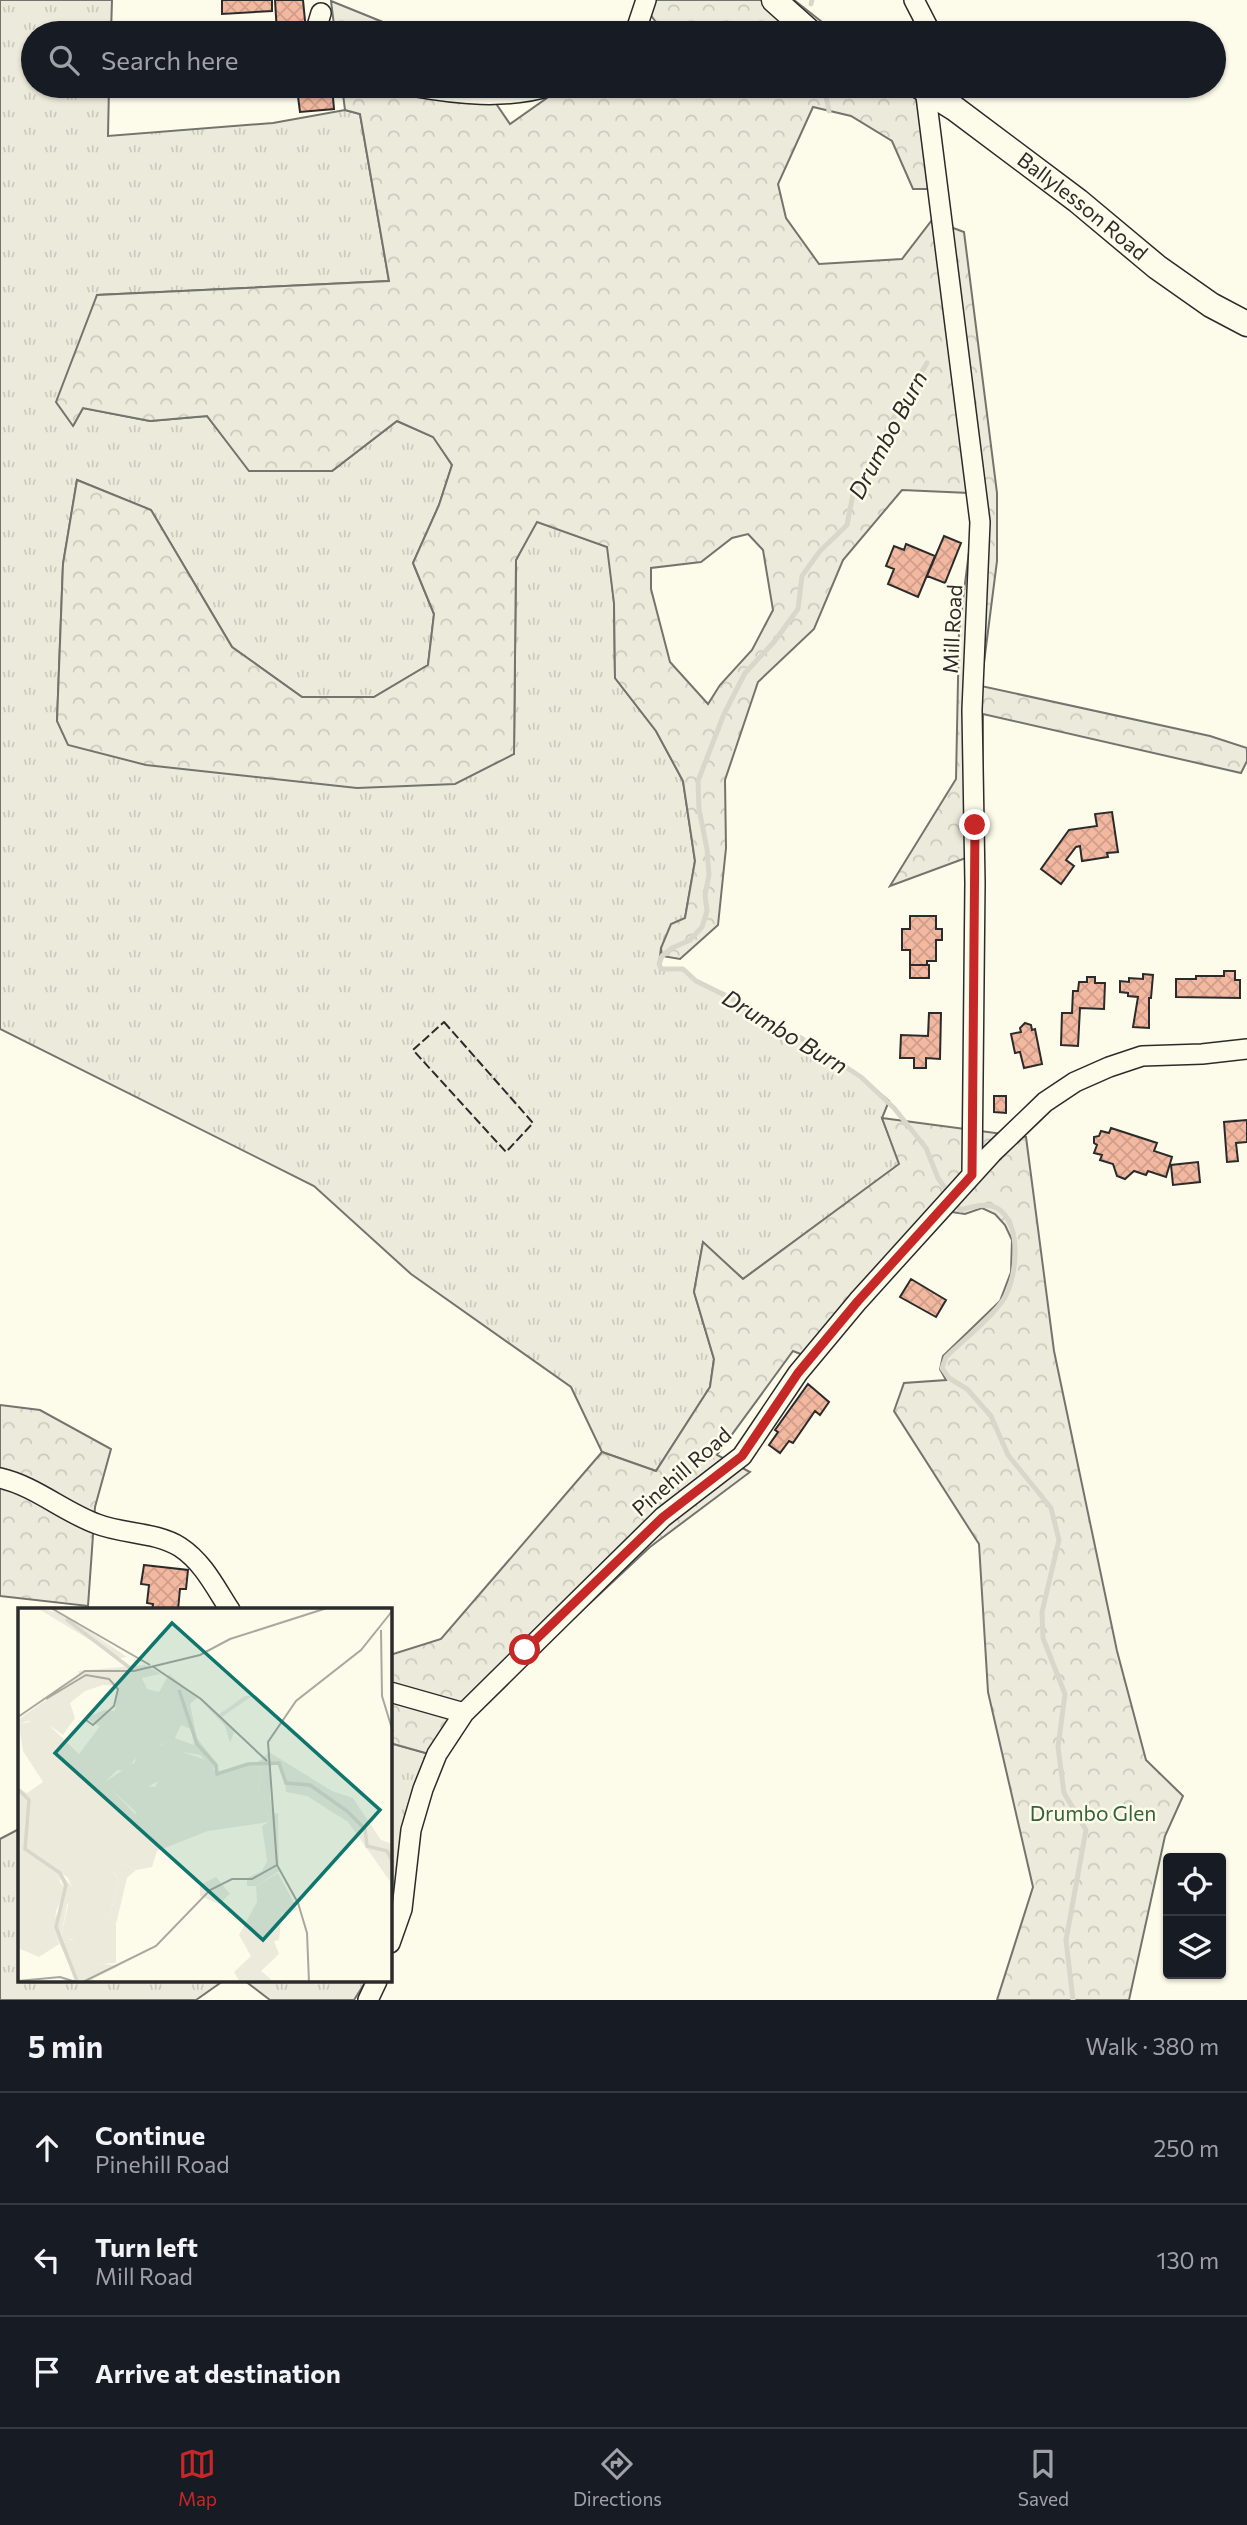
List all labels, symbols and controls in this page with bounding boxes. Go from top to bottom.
search box [21,21,1226,98]
icon: search [45,41,83,79]
text: Search here [101,44,239,75]
street label: Ballylesson Road [1013,146,1153,265]
water label: Drumbo Burn [842,366,933,503]
street label: Mill Road [937,584,966,674]
route end [959,809,990,840]
water label: Drumbo Burn [718,983,853,1079]
street label: Pinehill Road [626,1421,736,1521]
inset map [18,1608,392,1982]
route start [509,1634,540,1665]
park label: Drumbo Glen [1030,1800,1156,1825]
map controls [1163,1853,1226,1979]
button: locate [1163,1853,1226,1916]
button: layers [1163,1916,1226,1979]
text: 5 min [28,2027,103,2064]
text: Walk · 380 m [1086,2032,1219,2060]
text: Continue [95,2119,205,2150]
icon: ahead [28,2129,66,2167]
text: 250 m [1154,2134,1219,2162]
text: Pinehill Road [95,2150,230,2178]
text: Turn left [95,2231,198,2262]
icon: left [28,2241,66,2279]
text: 130 m [1157,2246,1219,2274]
text: Mill Road [95,2262,193,2290]
icon: arrive [28,2353,66,2391]
text: Arrive at destination [95,2357,341,2388]
tab: Map [178,2445,217,2510]
tab: Directions [573,2445,662,2510]
tab: Saved [1018,2445,1069,2510]

